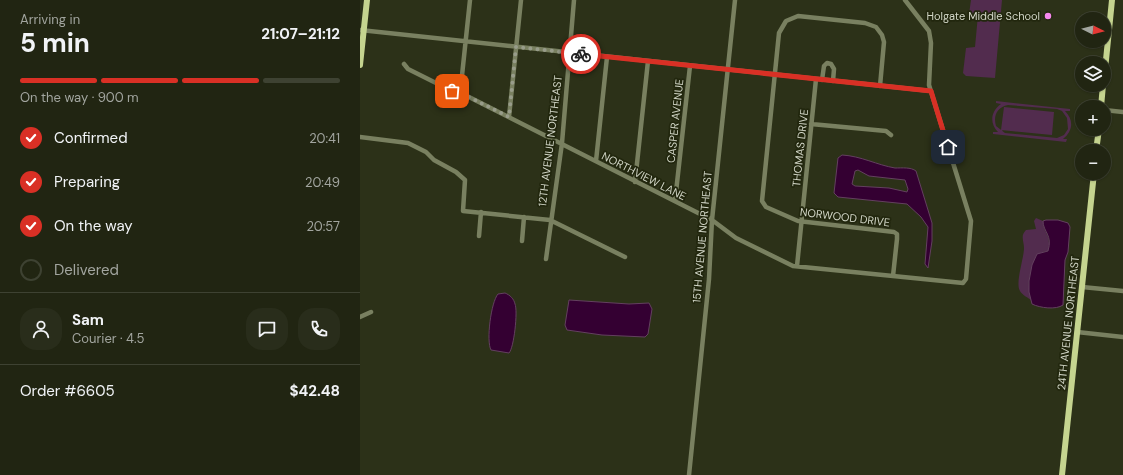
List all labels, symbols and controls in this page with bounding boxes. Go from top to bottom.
place label: Holgate Middle School [926,9,1040,23]
text: Arriving in [20,11,80,28]
marker: Holgate Middle School [1043,11,1053,21]
north arrow [1075,12,1111,48]
map controls [1075,12,1111,180]
text: 21:07–21:12 [261,24,340,44]
text: 5 min [20,26,90,60]
courier [561,34,601,74]
icon: bike [570,43,592,65]
button: layers [1075,56,1111,92]
pin [435,74,469,108]
street label: 12TH AVENUE NORTHEAST [535,75,565,207]
street label: CASPER AVENUE [664,78,686,164]
icon: bag [441,80,463,102]
text: On the way · 900 m [20,89,139,106]
button: + [1075,100,1111,136]
street label: THOMAS DRIVE [789,108,811,188]
icon: check [20,127,42,149]
text: Confirmed [54,128,128,148]
text: 20:41 [309,130,340,147]
pin [931,130,965,164]
icon: home [937,136,959,158]
button: − [1075,144,1111,180]
street label: NORTHVIEW LANE [599,149,689,203]
street label: 15TH AVENUE NORTHEAST [689,170,715,304]
icon: check [20,171,42,193]
text: Preparing [54,172,120,192]
text: 20:49 [305,174,340,191]
street label: NORWOOD DRIVE [799,205,891,229]
icon: check [20,215,42,237]
text: On the way [54,216,133,236]
text: 20:57 [306,218,340,235]
street label: 24TH AVENUE NORTHEAST [1054,255,1082,391]
text: Delivered [54,260,119,280]
button: person [20,308,62,350]
button: chat [246,308,288,350]
button: phone [298,308,340,350]
text: Sam [72,310,104,330]
text: Courier · 4.5 [72,330,145,347]
text: Order #6605 [20,381,115,401]
text: $42.48 [290,381,340,401]

